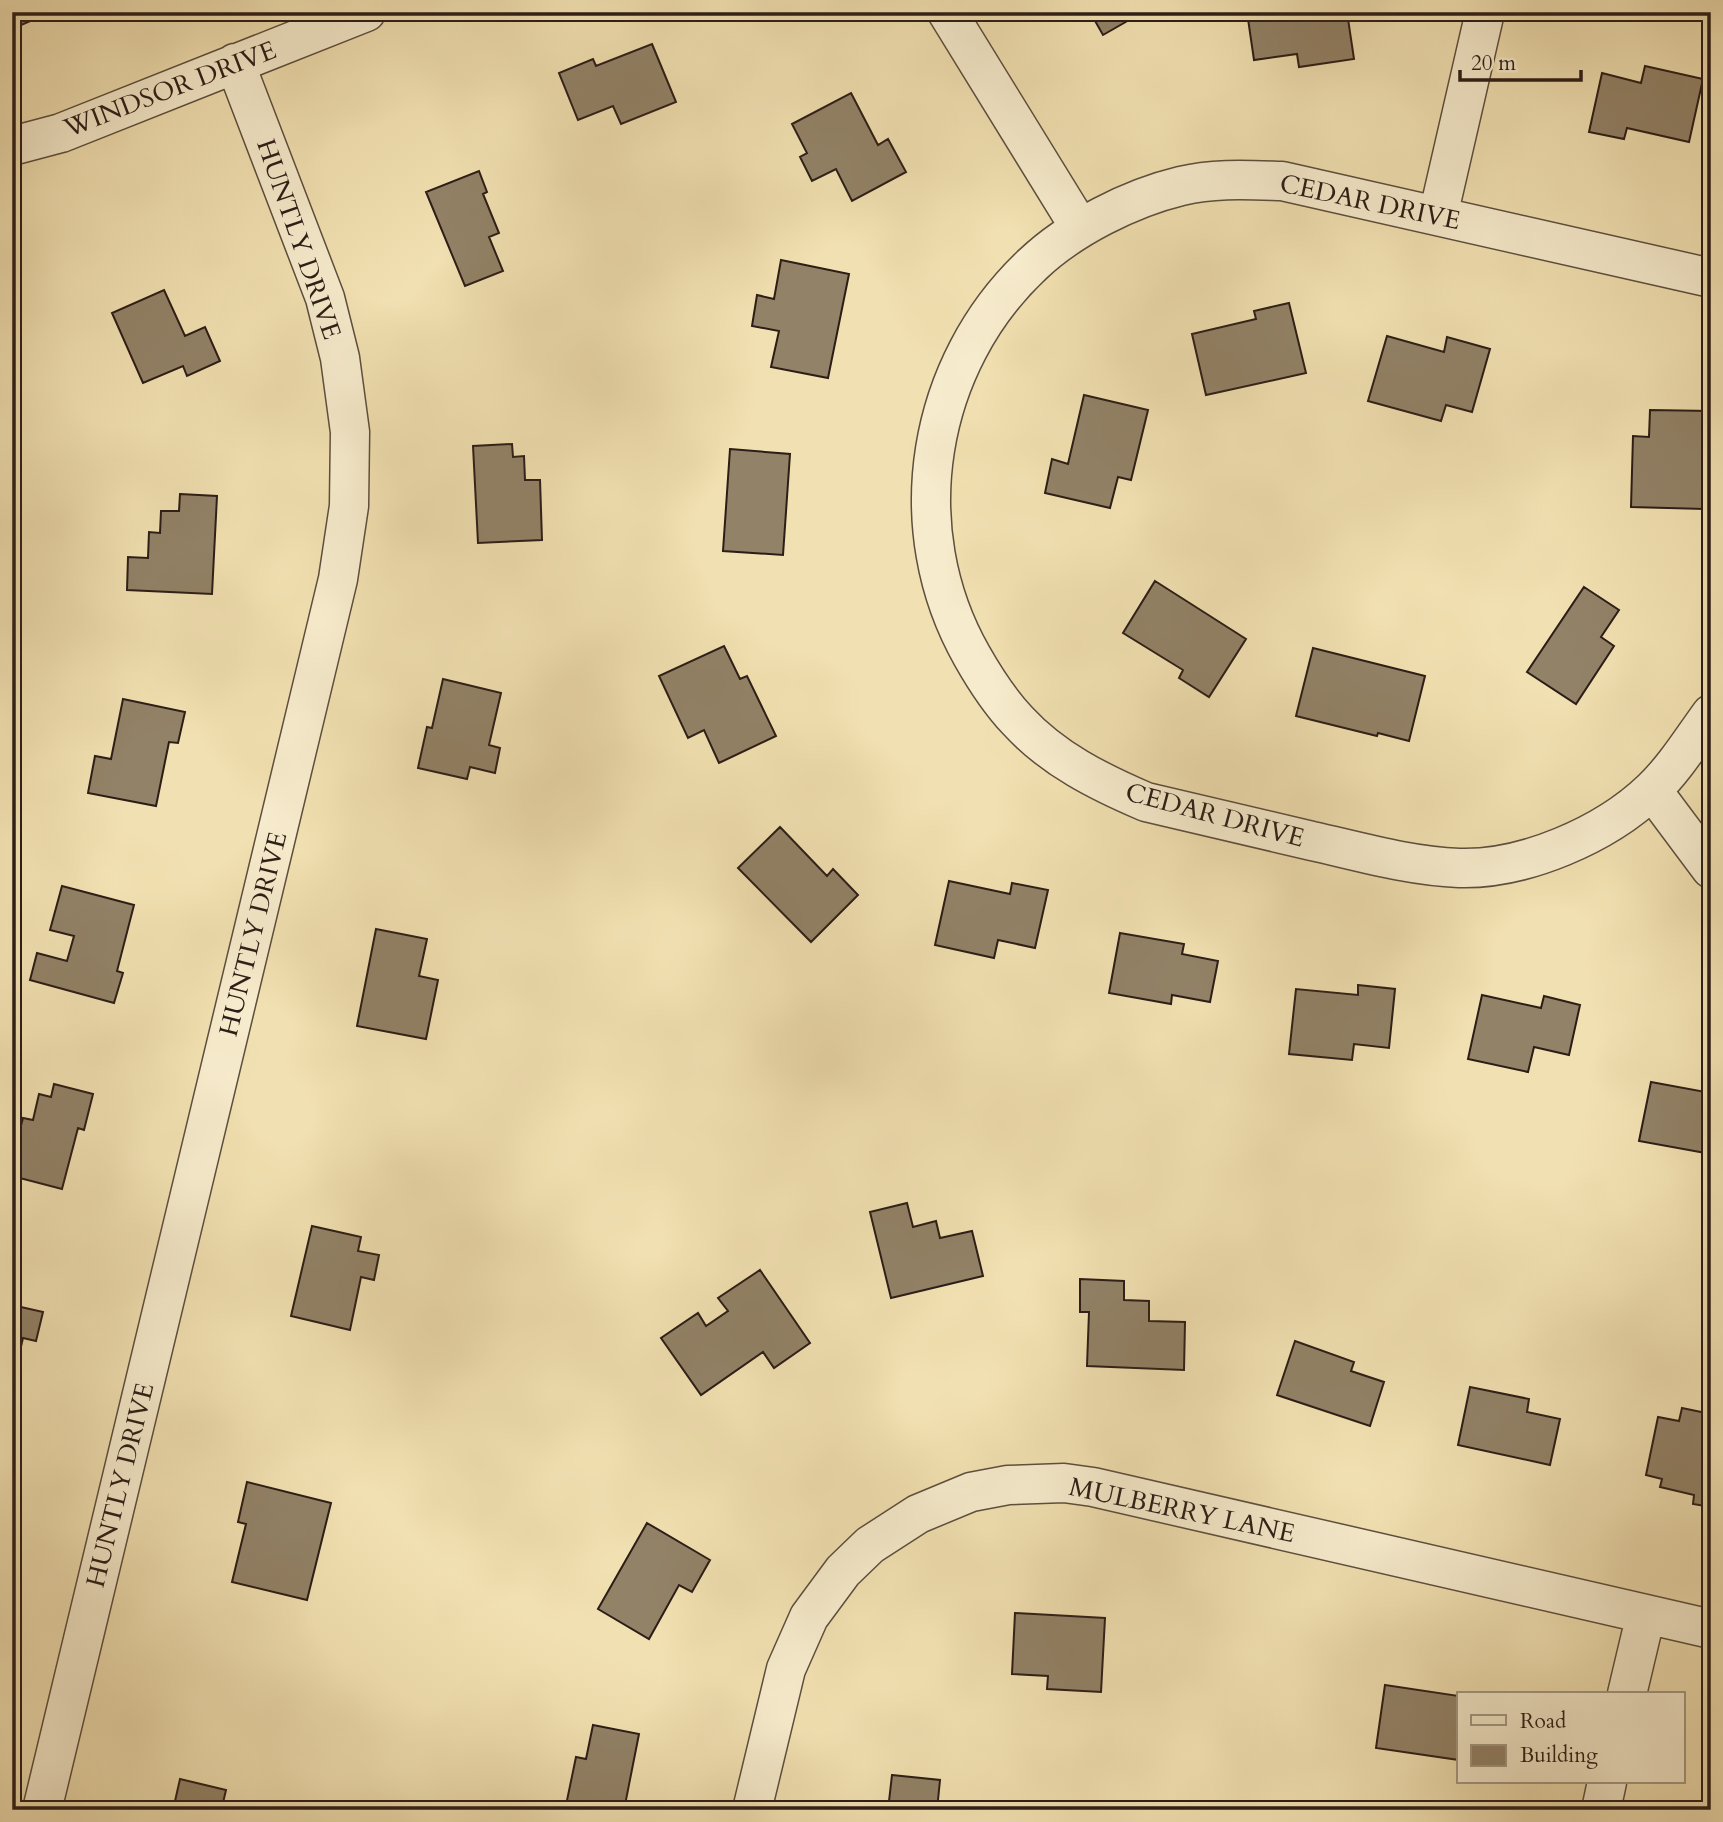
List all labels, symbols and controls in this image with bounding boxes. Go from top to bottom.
street label: WINDSOR DRIVE [58,32,281,146]
scale bar [1460,38,1581,82]
text: 20 m [1471,49,1516,78]
street label: HUNTLY DRIVE [248,134,350,344]
street label: CEDAR DRIVE [1277,166,1463,238]
street label: CEDAR DRIVE [1122,774,1308,856]
street label: HUNTLY DRIVE [211,828,295,1040]
street label: HUNTLY DRIVE [78,1379,162,1591]
street label: MULBERRY LANE [1066,1469,1298,1551]
legend [1457,1692,1684,1784]
text: Road [1520,1707,1566,1736]
text: Building [1520,1741,1598,1770]

